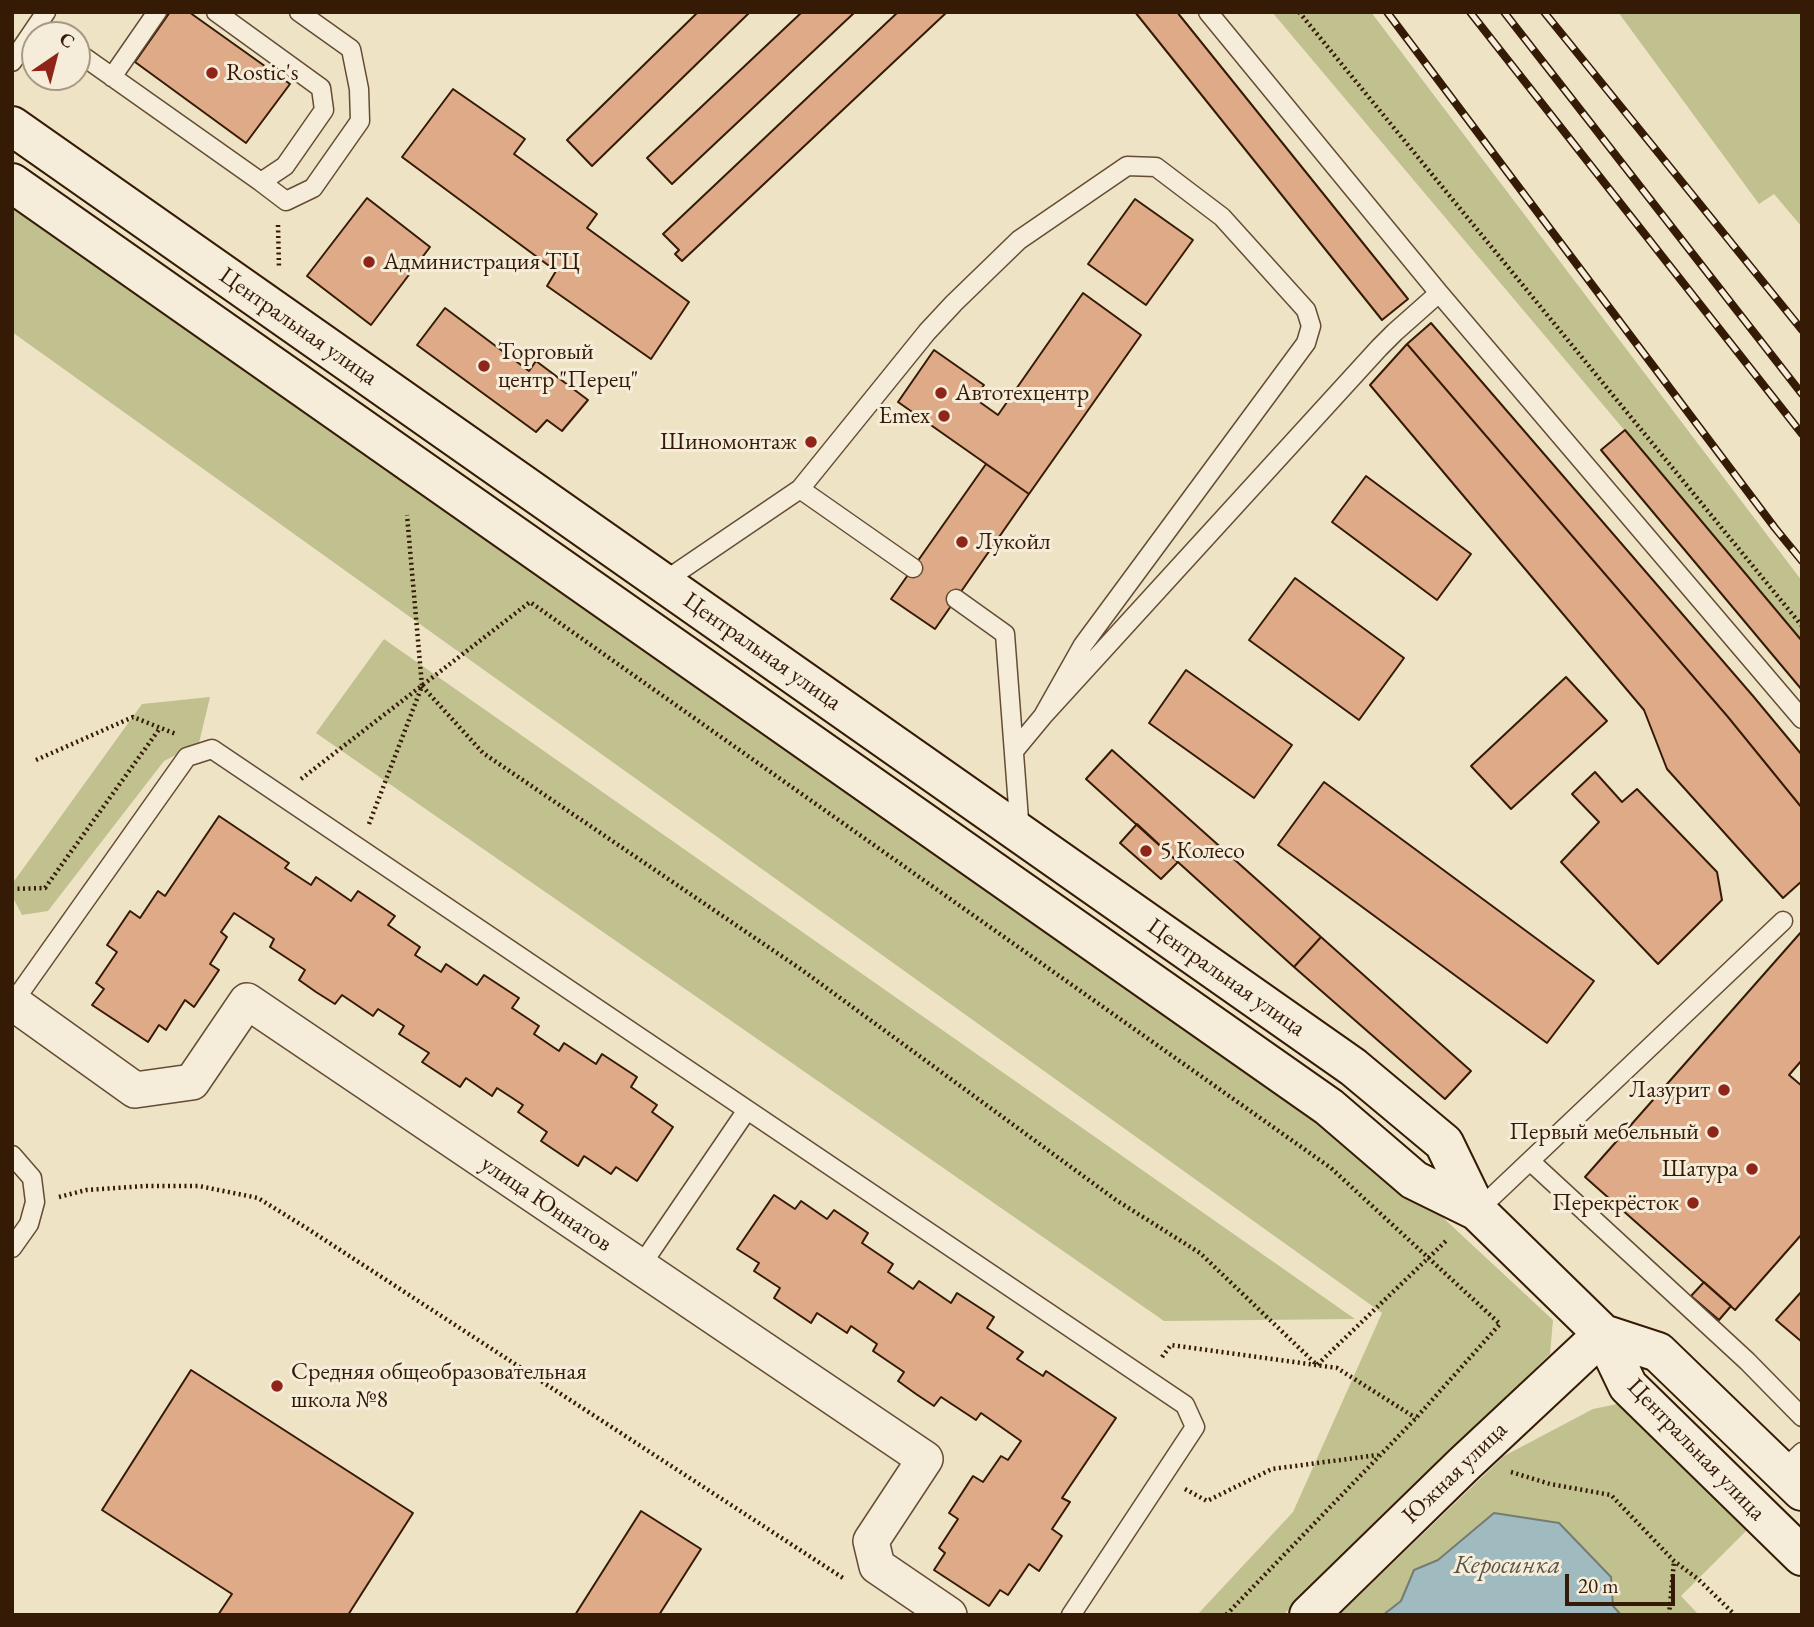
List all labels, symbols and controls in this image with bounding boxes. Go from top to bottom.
north arrow [21,21,91,91]
text: С [54,26,80,54]
place label: Rostic's [226,59,298,87]
marker: Rostic's [204,65,220,81]
place label: Администрация ТЦ [383,248,580,276]
marker: Администрация ТЦ [361,254,377,270]
street label: Центральная улица [213,262,383,392]
place label: Торговый центр "Перец" [498,338,639,394]
marker: Торговый центр "Перец" [476,358,492,374]
place label: Автотехцентр [955,379,1089,407]
marker: Автотехцентр [933,385,949,401]
place label: Emex [878,402,930,430]
marker: Emex [936,408,952,424]
place label: Шиномонтаж [660,428,797,456]
marker: Шиномонтаж [803,434,819,450]
place label: Лукойл [976,528,1051,556]
marker: Лукойл [954,534,970,550]
street label: Центральная улица [677,587,847,717]
place label: 5 Колесо [1160,837,1245,865]
marker: 5 Колесо [1138,843,1154,859]
street label: Центральная улица [1141,913,1311,1043]
place label: Лазурит [1629,1076,1710,1104]
marker: Лазурит [1716,1082,1732,1098]
place label: Первый мебельный [1509,1118,1699,1146]
marker: Первый мебельный [1705,1124,1721,1140]
street label: улица Юннатов [475,1150,617,1258]
place label: Шатура [1662,1155,1738,1183]
marker: Шатура [1744,1161,1760,1177]
place label: Перекрёсток [1552,1189,1679,1217]
marker: Перекрёсток [1685,1195,1701,1211]
place label: Средняя общеобразовательная школа №8 [291,1358,587,1414]
street label: Центральная улица [1621,1373,1771,1527]
marker: Средняя общеобразовательная школа №8 [269,1378,285,1394]
street label: Южная улица [1396,1416,1514,1530]
water label: Керосинка [1454,1550,1560,1582]
scale bar [1569,1560,1679,1604]
text: 20 m [1578,1572,1619,1599]

